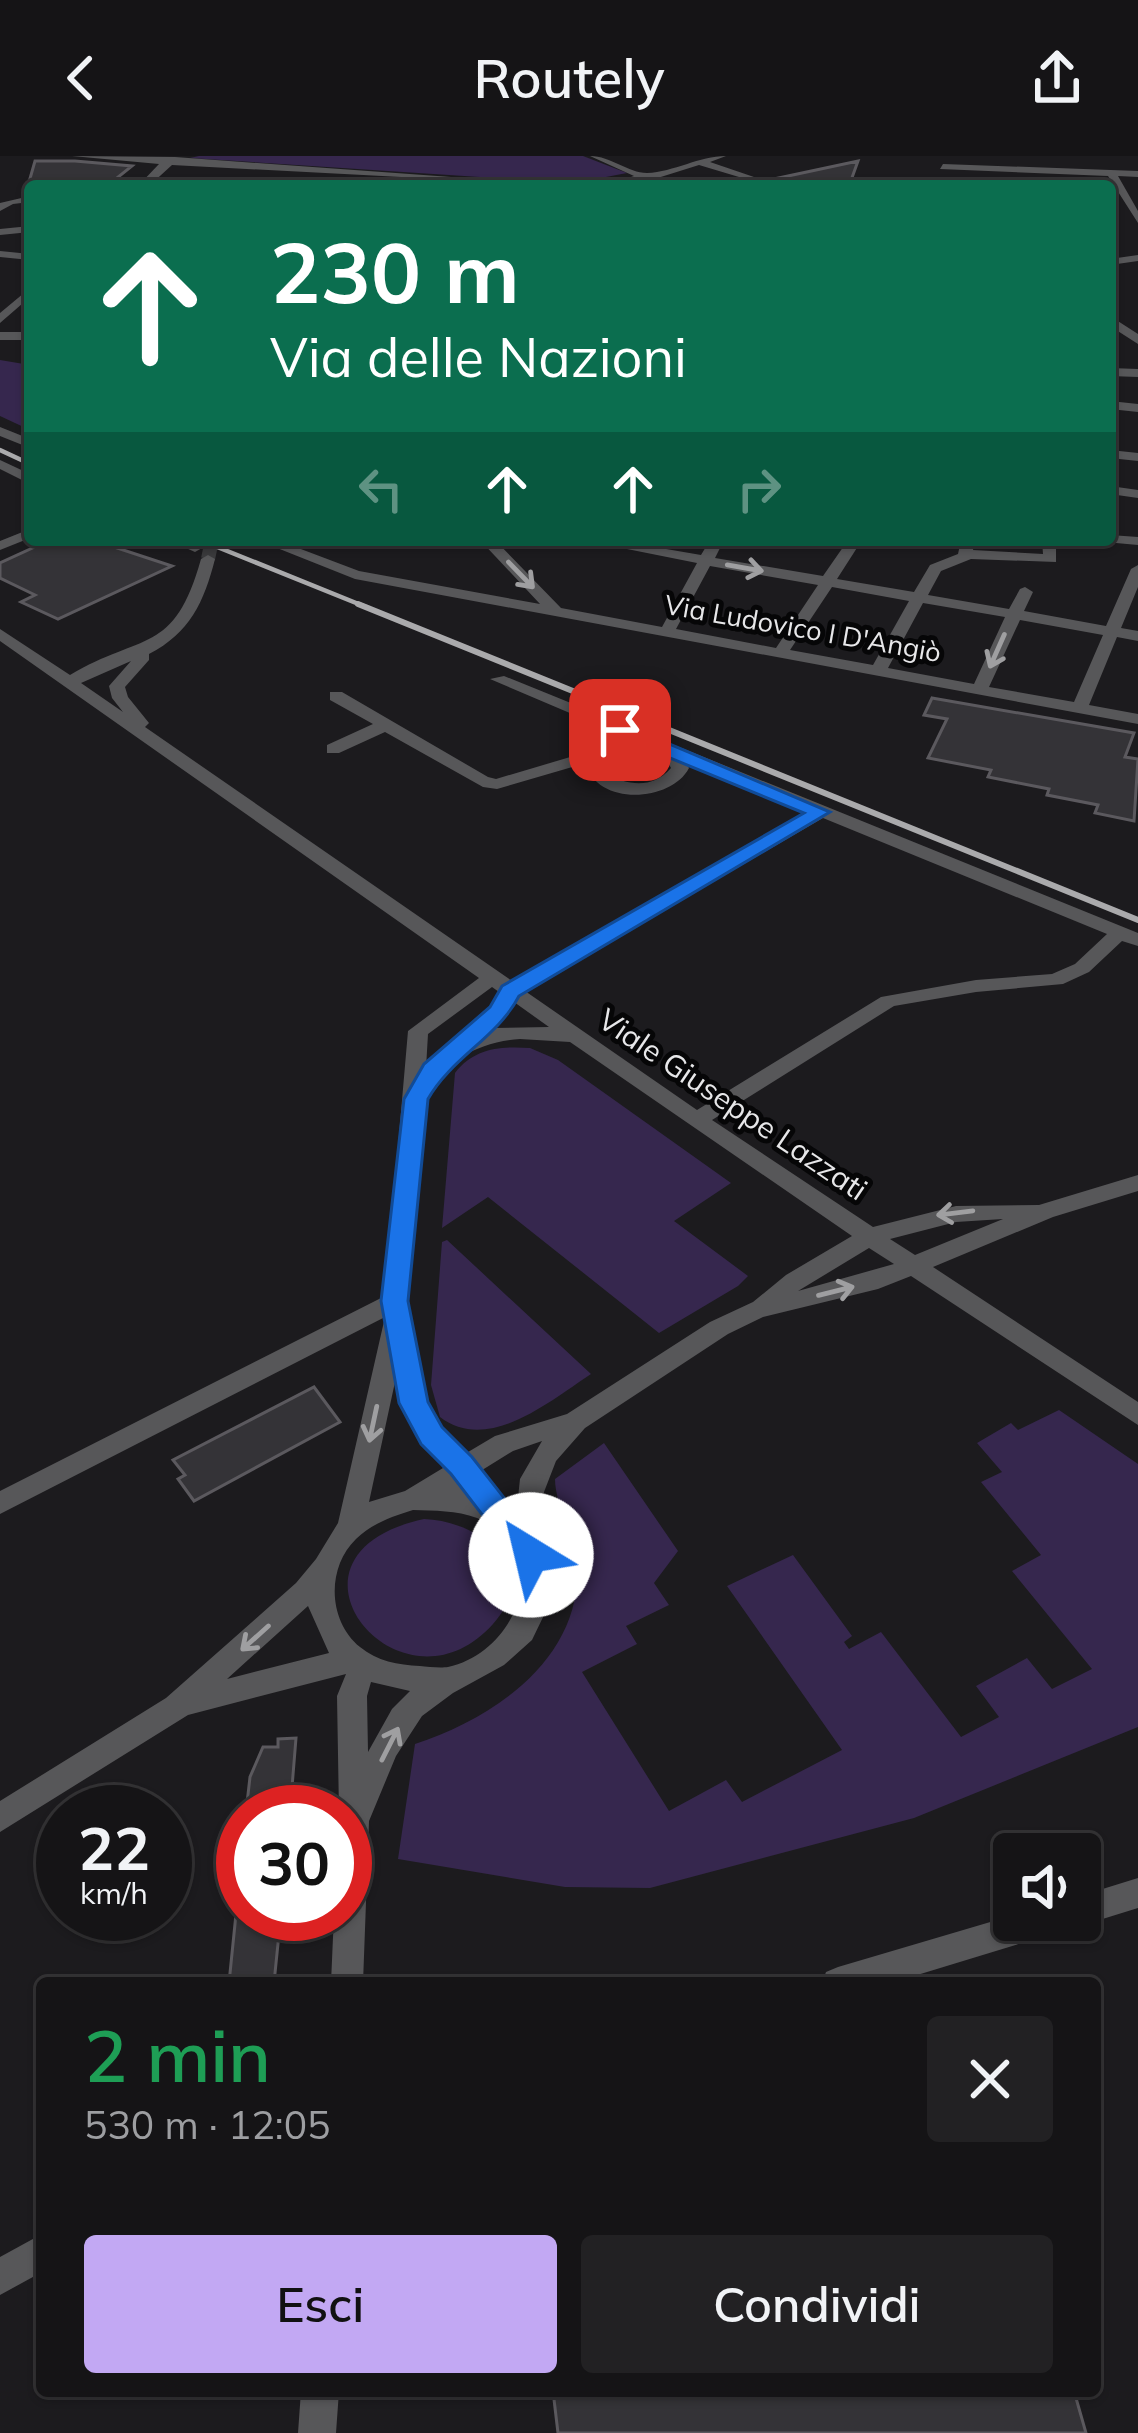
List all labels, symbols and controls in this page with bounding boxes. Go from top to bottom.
text: Routely [473,44,665,112]
icon: back [48,45,114,111]
icon: share [1024,45,1090,111]
text: 230 m [270,219,520,324]
icon: ahead [72,228,228,384]
text: Via delle Nazioni [270,323,687,391]
icon: left [348,456,414,522]
icon: ahead [474,456,540,522]
icon: ahead [600,456,666,522]
icon: right [726,456,792,522]
one-way arrow [725,557,764,580]
one-way arrow [506,560,535,590]
street label: Via Ludovico I D'Angiò [662,587,944,669]
one-way arrow [984,632,1006,668]
pin [569,679,671,781]
icon: arrive [587,697,653,763]
street label: Viale Giuseppe Lazzati [591,1000,875,1208]
one-way arrow [936,1203,975,1225]
one-way arrow [816,1279,854,1301]
one-way arrow [360,1405,383,1443]
position arrow [468,1492,594,1618]
one-way arrow [240,1624,270,1652]
one-way arrow [379,1726,402,1762]
speed limit sign: 30 [216,1785,372,1941]
text: 22 [78,1810,150,1885]
map controls [993,1833,1101,1941]
button: sound [993,1833,1101,1941]
text: km/h [80,1874,148,1912]
text: 2 min [84,2010,271,2100]
button: close [927,2016,1053,2142]
text: 530 m · 12:05 [84,2100,330,2149]
button: Esci [84,2235,557,2373]
button: Condividi [581,2235,1053,2373]

